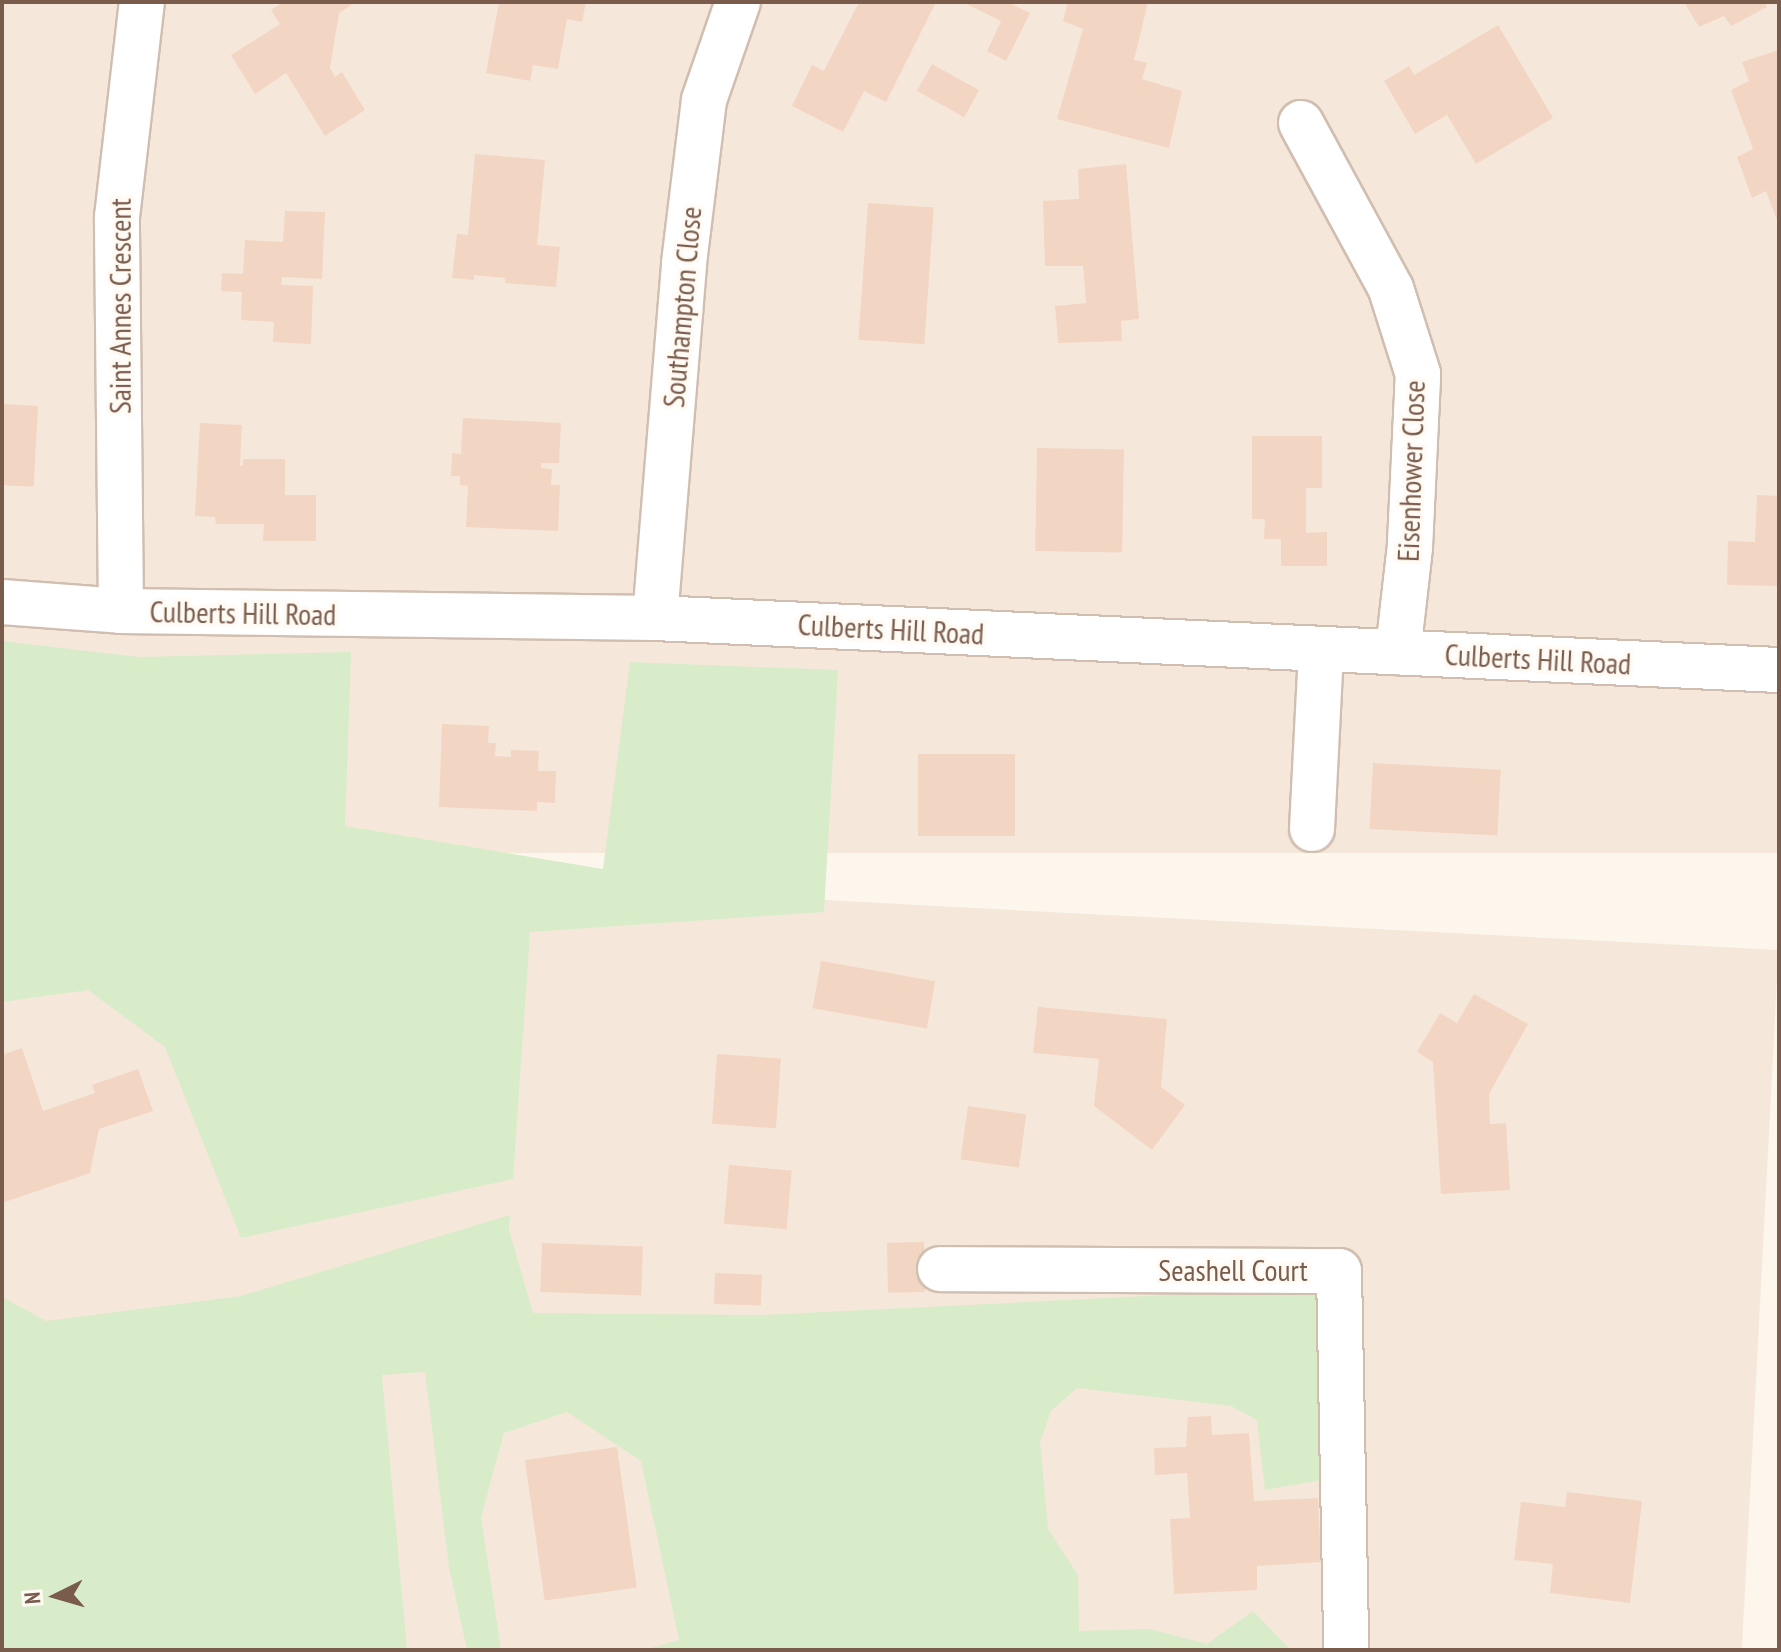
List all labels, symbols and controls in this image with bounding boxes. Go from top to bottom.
street label: Saint Annes Crescent [102,198,138,414]
street label: Southampton Close [655,205,709,409]
street label: Eisenhower Close [1390,380,1432,562]
street label: Culberts Hill Road [149,593,337,633]
street label: Culberts Hill Road [797,606,985,652]
street label: Culberts Hill Road [1444,636,1632,682]
street label: Seashell Court [1158,1252,1308,1288]
north arrow [16,1556,96,1636]
text: N [18,1591,47,1605]

